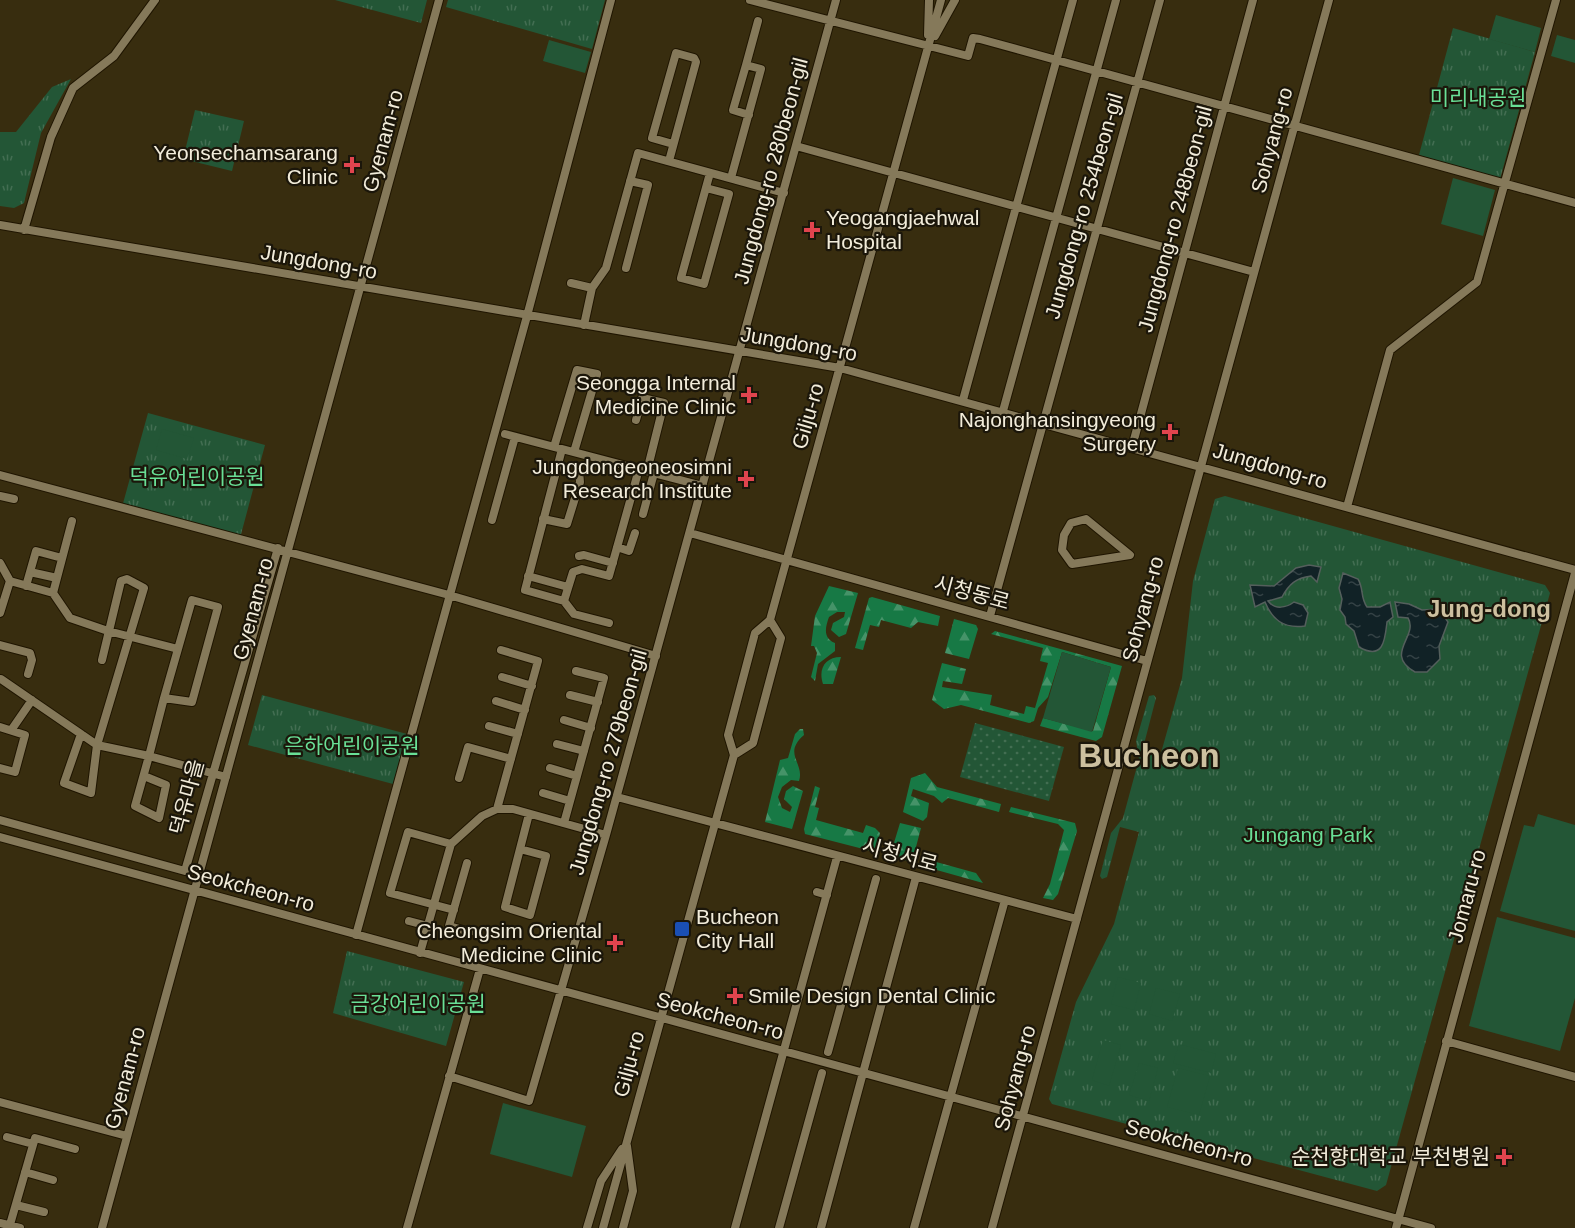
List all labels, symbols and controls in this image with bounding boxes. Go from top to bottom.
street label: Jungdong-ro 280beon-gil [729,55,812,287]
street label: Sohyang-ro [1246,84,1297,195]
park label: 미리내공원 [1430,86,1526,109]
street label: Gyenam-ro [358,87,407,195]
street label: Jungdong-ro 254beon-gil [1040,90,1127,321]
street label: Jungdong-ro 248beon-gil [1133,103,1216,335]
place label: Yeonsechamsarang Clinic [153,141,338,188]
marker: Yeonsechamsarang Clinic [343,156,361,174]
place label: Yeogangjaehwal Hospital [826,206,979,253]
marker: Yeogangjaehwal Hospital [803,221,821,239]
street label: Jungdong-ro [259,240,379,283]
street label: Jungdong-ro [739,322,859,365]
place label: Seongga Internal Medicine Clinic [576,371,736,418]
street label: Gilju-ro [787,380,828,452]
marker: Seongga Internal Medicine Clinic [740,386,758,404]
place label: Najonghansingyeong Surgery [959,408,1156,455]
marker: Najonghansingyeong Surgery [1161,423,1179,441]
street label: Jungdong-ro [1210,438,1330,493]
place label: Jungdongeoneosimni Research Institute [532,455,732,502]
park label: 덕유어린이공원 [129,465,265,488]
marker: Jungdongeoneosimni Research Institute [737,470,755,488]
street label: Sohyang-ro [1117,553,1168,664]
street label: Gyenam-ro [228,555,277,663]
street label: 시청동로 [932,571,1012,614]
district label: Jung-dong [1427,595,1551,622]
street label: Jungdong-ro 279beon-gil [564,646,651,877]
park label: 은하어린이공원 [284,734,420,757]
district label: Bucheon [1078,737,1220,774]
street label: 덕유마을 [165,757,208,837]
park label: Jungang Park [1243,823,1373,846]
street label: 시청서로 [860,833,940,876]
street label: Jomaru-ro [1443,847,1490,945]
street label: Seokcheon-ro [185,859,317,916]
place label: Bucheon City Hall [696,905,779,952]
place label: Cheongsim Oriental Medicine Clinic [416,919,602,966]
marker: Bucheon City Hall [673,920,691,938]
marker: Cheongsim Oriental Medicine Clinic [606,934,624,952]
place label: Smile Design Dental Clinic [748,984,995,1007]
street label: Seokcheon-ro [654,987,786,1044]
marker: Smile Design Dental Clinic [726,987,744,1005]
park label: 금강어린이공원 [350,992,486,1015]
street label: Sohyang-ro [989,1022,1040,1133]
street label: Gyenam-ro [100,1024,149,1132]
street label: Gilju-ro [609,1028,648,1100]
street label: Seokcheon-ro [1123,1114,1255,1171]
place label: 순천향대학교 부천병원 [1291,1145,1490,1168]
marker: 순천향대학교 부천병원 [1495,1148,1513,1166]

